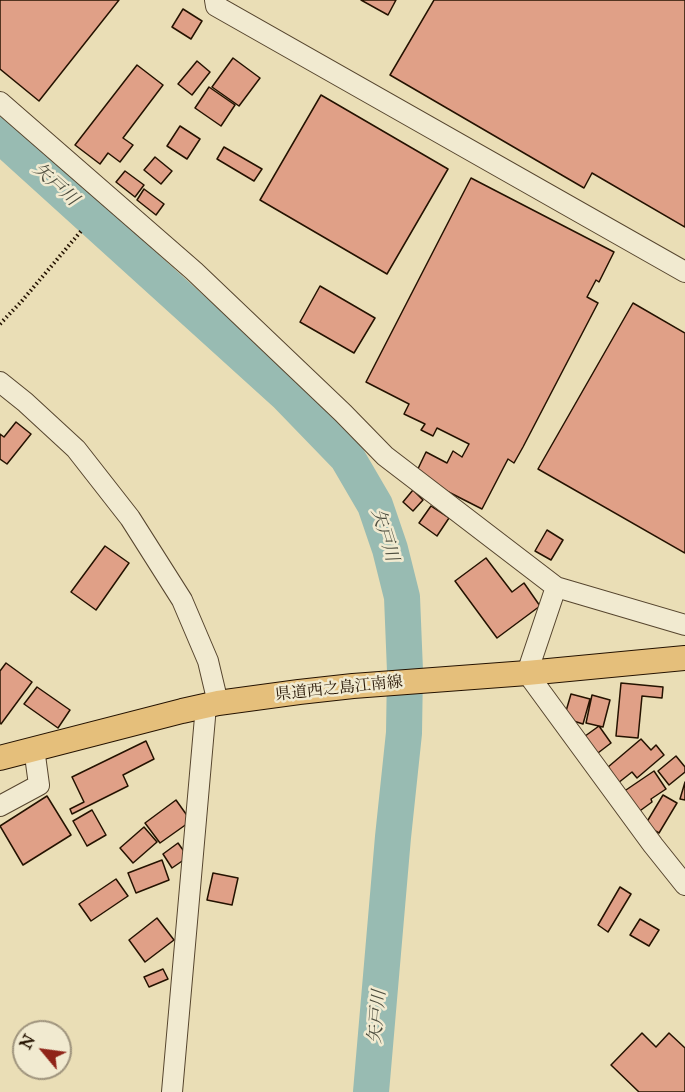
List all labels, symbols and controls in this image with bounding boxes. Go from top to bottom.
water label: 矢戸川 [28,159,82,211]
water label: 矢戸川 [366,506,402,564]
street label: 県道西之島江南線 [274,673,404,705]
water label: 矢戸川 [365,989,391,1045]
north arrow [12,1020,72,1080]
text: N [16,1031,39,1053]

